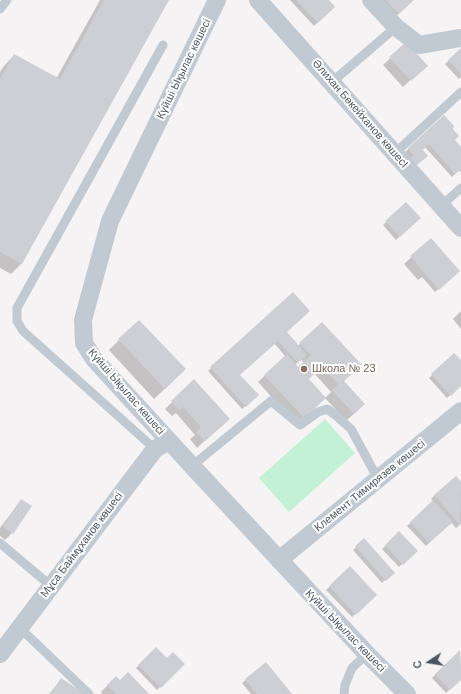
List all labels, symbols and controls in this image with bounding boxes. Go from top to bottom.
street label: Күйші Ықылас көшесі [154,17,214,121]
street label: Әлихан Бөкейханов көшесI [309,57,411,171]
street label: Күйші Ықылас көшесі [85,346,167,438]
place label: Школа № 23 [312,362,376,376]
marker: Школа № 23 [299,364,309,374]
street label: Клемент Тимирязев көшесі [312,437,428,535]
street label: Мұса Баймұханов көшесі [38,490,126,600]
street label: Күйші Ықылас көшесі [302,587,388,675]
north arrow [409,642,449,682]
text: С [411,659,424,670]

